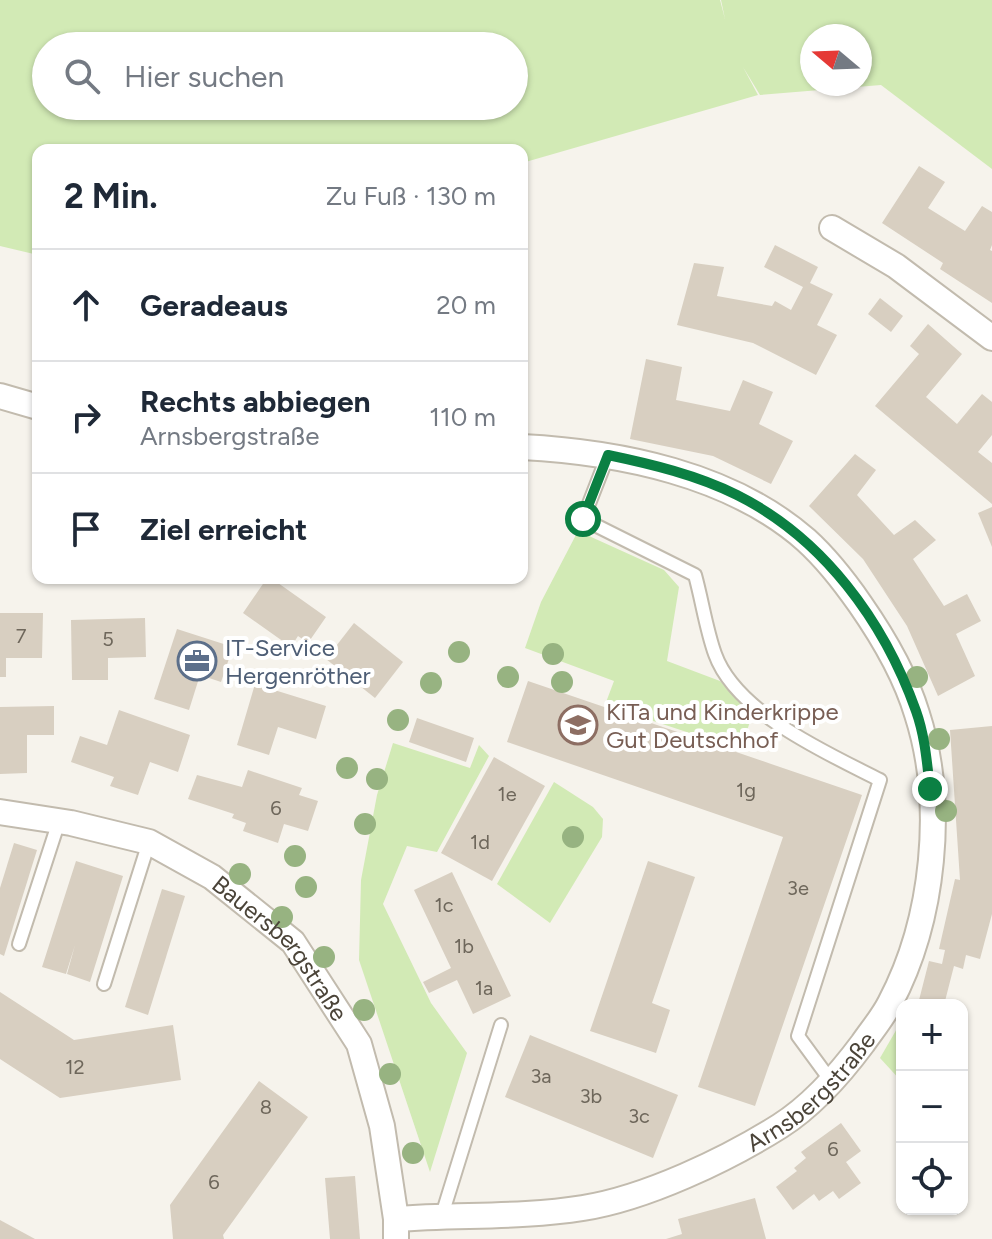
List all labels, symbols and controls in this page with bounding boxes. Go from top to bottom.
north arrow [800,24,872,96]
search box [32,32,528,120]
icon: search [60,54,104,98]
text: Hier suchen [124,58,284,95]
text: 2 Min. [64,176,158,217]
text: Zu Fuß · 130 m [326,180,496,212]
icon: ahead [64,283,108,327]
text: Geradeaus [140,287,288,324]
text: 20 m [436,289,496,321]
text: Rechts abbiegen [140,383,371,420]
icon: right [64,395,108,439]
text: 110 m [429,401,496,433]
text: Arnsbergstraße [140,420,319,452]
route start [565,501,601,537]
icon: arrive [64,507,108,551]
text: Ziel erreicht [140,511,307,548]
house number: 7 [16,624,27,648]
house number: 5 [102,627,114,651]
place label: IT-Service Hergenröther [225,633,371,690]
office icon: IT-Service Hergenröther [176,640,218,682]
place label: KiTa und Kinderkrippe Gut Deutschhof [606,697,839,754]
school or university icon: KiTa und Kinderkrippe Gut Deutschhof [557,704,599,746]
route end [912,771,948,807]
house number: 1g [736,778,756,802]
house number: 1e [497,782,517,806]
house number: 6 [270,796,282,820]
house number: 1d [470,830,490,854]
street label: Bauersbergstraße [207,869,354,1026]
house number: 3e [787,876,809,900]
house number: 1c [434,893,454,917]
house number: 1b [454,934,474,958]
house number: 1a [475,976,493,1000]
map controls [896,999,968,1215]
button: + [896,999,968,1071]
street label: Arnsbergstraße [741,1026,881,1157]
house number: 12 [65,1055,85,1079]
house number: 3a [530,1064,552,1088]
button: − [896,1071,968,1143]
house number: 3b [580,1084,602,1108]
house number: 8 [260,1095,272,1119]
house number: 3c [628,1104,650,1128]
house number: 6 [827,1137,839,1161]
button: locate [896,1143,968,1215]
house number: 6 [208,1170,220,1194]

